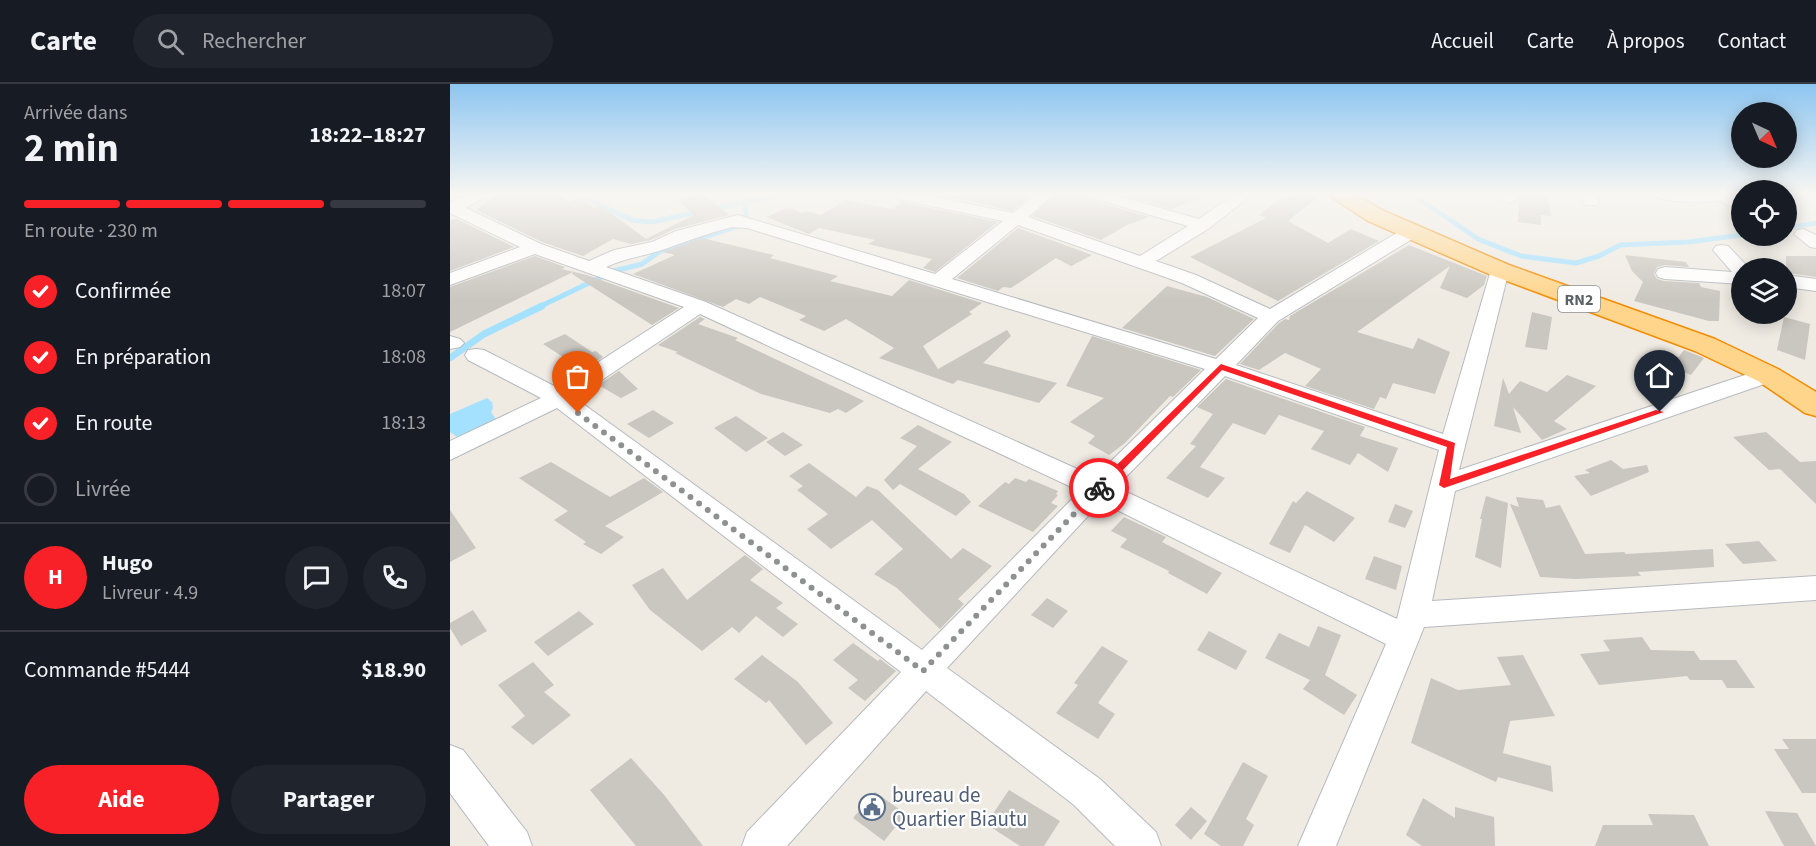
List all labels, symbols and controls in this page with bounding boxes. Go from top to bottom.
search box [133,14,553,68]
text: Carte [30,21,97,61]
icon: search [154,25,187,58]
text: Rechercher [202,25,306,57]
text: Accueil [1431,26,1494,56]
text: Carte [1527,26,1574,56]
text: À propos [1607,26,1684,56]
text: Contact [1717,26,1786,56]
text: Arrivée dans [24,99,127,127]
north arrow [1731,102,1797,168]
map controls [1731,102,1797,324]
text: 18:22–18:27 [309,119,426,151]
text: 2 min [24,121,119,177]
button: locate [1731,180,1797,246]
text: En route · 230 m [24,217,158,245]
button: layers [1731,258,1797,324]
icon: check [24,275,57,308]
text: Confirmée [75,275,171,307]
text: 18:07 [381,277,426,305]
road number: RN2 [1558,286,1600,312]
icon: check [24,341,57,374]
text: En préparation [75,341,211,373]
text: 18:08 [381,343,426,371]
pin [1634,350,1685,412]
pin [552,351,603,413]
icon: home [1643,359,1676,392]
icon: bag [561,360,594,393]
icon: check [24,407,57,440]
text: En route [75,407,152,439]
text: 18:13 [381,409,426,437]
courier [1069,458,1129,518]
icon: bike [1083,472,1116,505]
text: Livrée [75,473,131,505]
button: chat [285,546,348,609]
button: phone [363,546,426,609]
text: Hugo [102,547,153,579]
text: H [48,561,63,593]
text: Livreur · 4.9 [102,579,198,607]
text: Commande #5444 [24,654,190,686]
text: $18.90 [361,654,426,686]
button: Aide [24,765,219,834]
button: Partager [231,765,426,834]
place label: bureau de Quartier Biautu [892,780,1027,834]
public building icon: bureau de Quartier Biautu [857,792,887,822]

